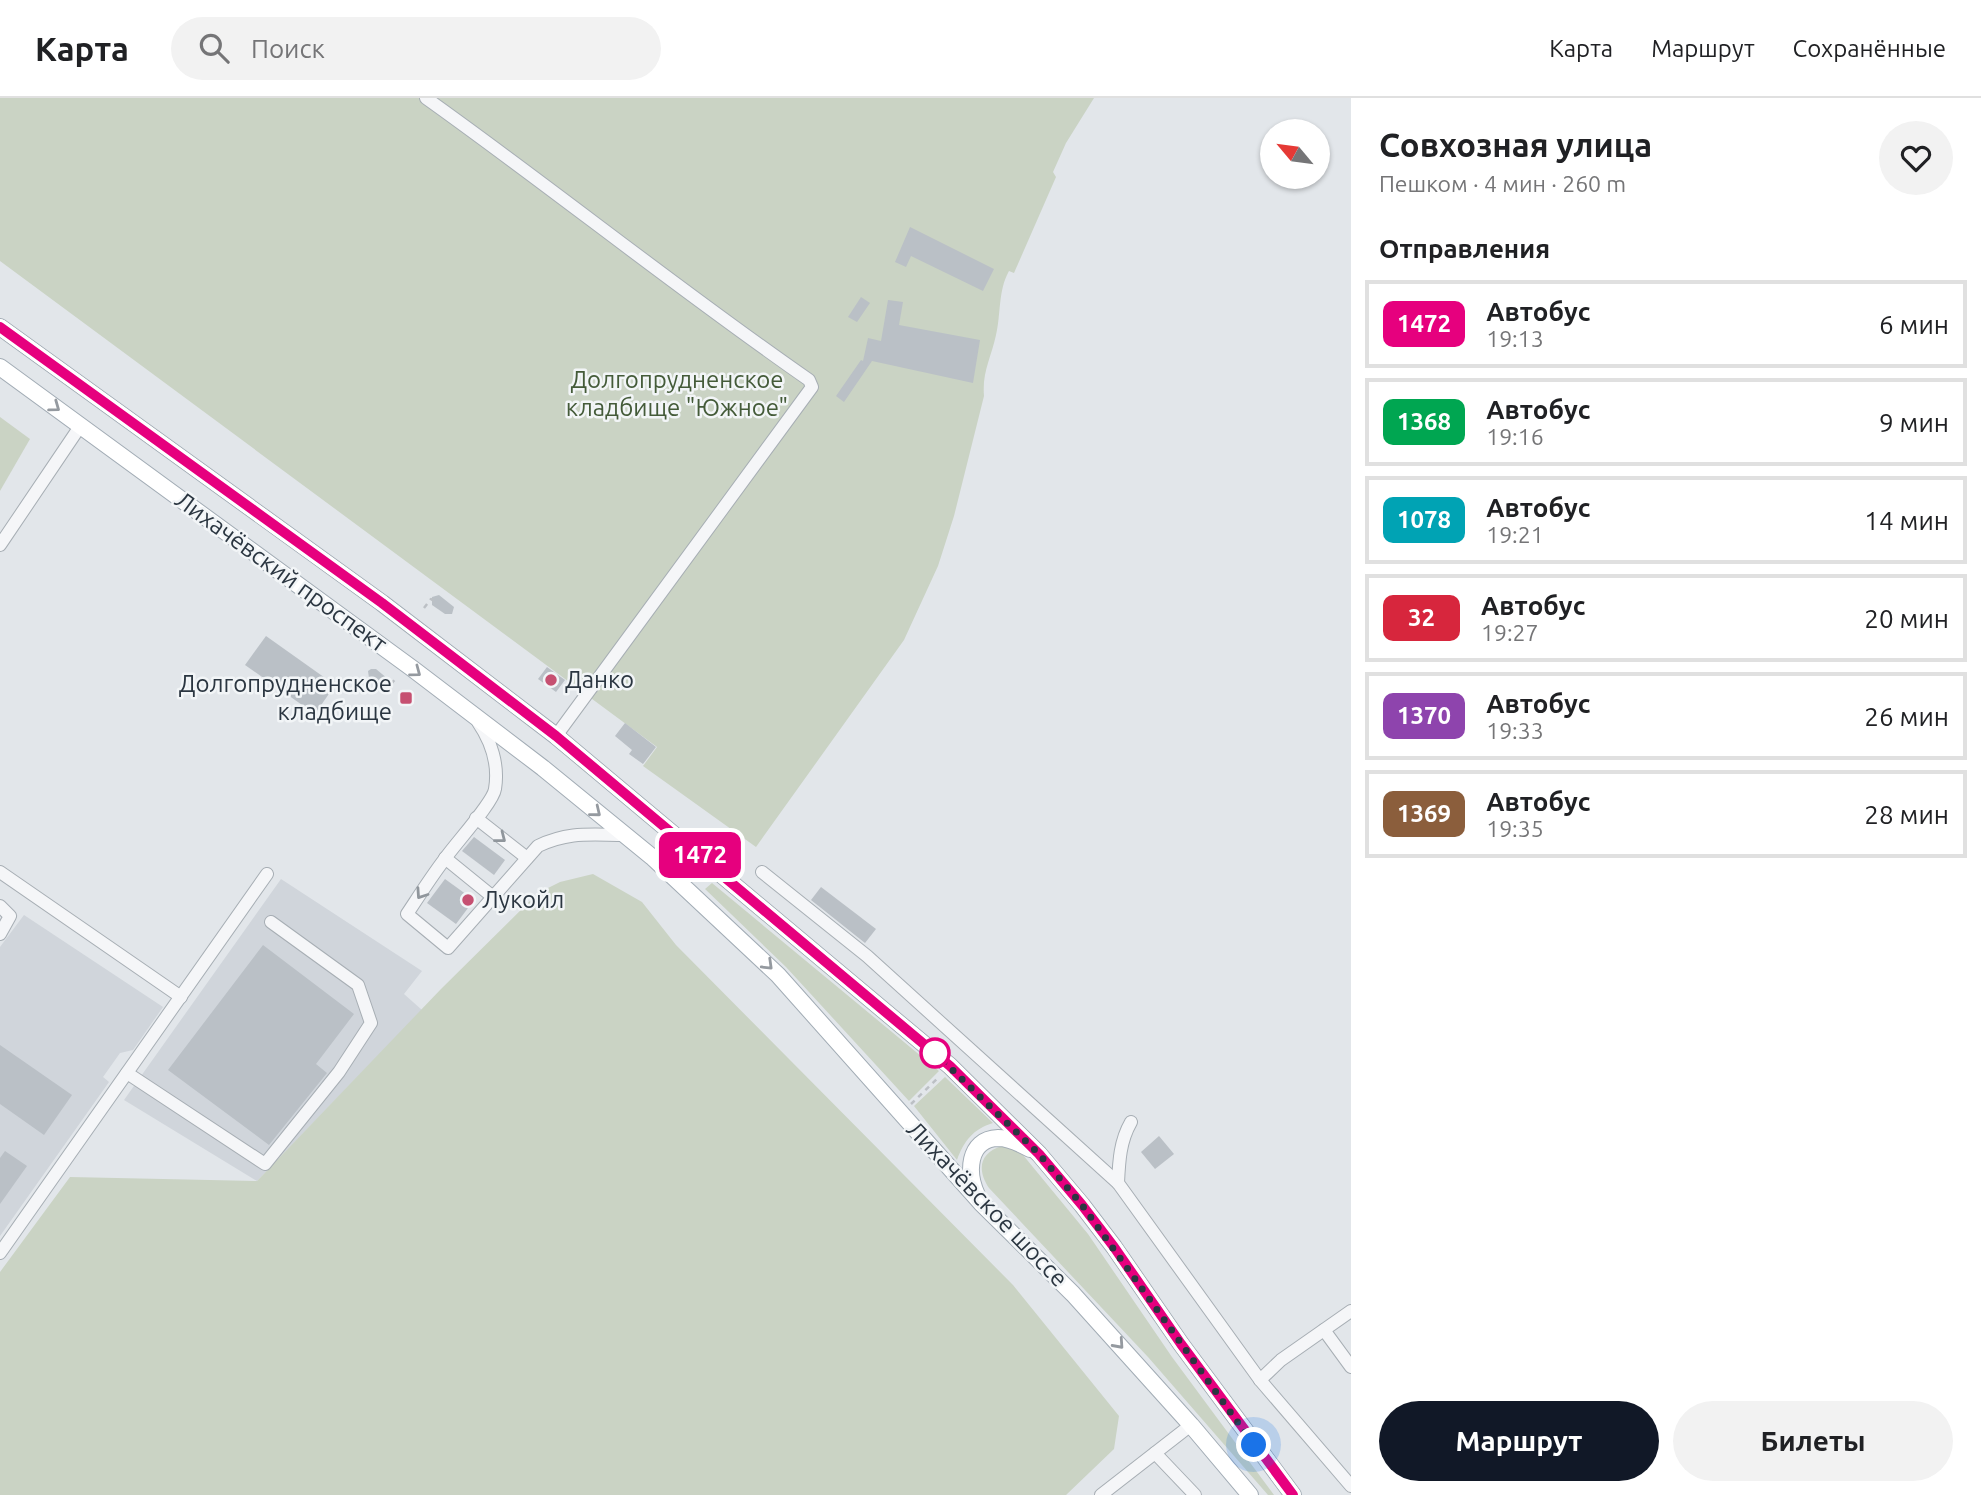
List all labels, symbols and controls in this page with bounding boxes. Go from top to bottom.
search box [171,17,661,80]
icon: search [195,29,233,67]
text: Карта [35,30,129,67]
text: Поиск [251,34,325,63]
text: Карта [1549,35,1613,62]
text: Маршрут [1651,35,1755,62]
text: Сохранённые [1793,35,1946,62]
north arrow [1260,119,1330,189]
map controls [1260,119,1330,189]
button: heart [1879,121,1953,195]
text: Совхозная улица [1379,126,1652,163]
text: Пешком · 4 мин · 260 m [1379,171,1626,196]
text: Отправления [1379,234,1550,263]
text: Автобус [1486,297,1591,326]
text: 1472 [1397,310,1451,337]
text: 6 мин [1879,310,1949,339]
text: 19:13 [1486,326,1544,351]
park label: Долгопрудненское кладбище "Южное" [566,366,788,421]
text: Автобус [1486,395,1591,424]
one-way arrow [47,399,60,411]
text: 1368 [1397,408,1451,435]
text: 9 мин [1879,408,1949,437]
text: 19:16 [1486,424,1544,449]
street label: Лихачёвский проспект [170,486,393,658]
text: Автобус [1486,493,1591,522]
text: 1078 [1397,506,1451,533]
text: 14 мин [1864,506,1949,535]
text: 19:21 [1486,522,1544,547]
text: Автобус [1481,591,1585,620]
text: 32 [1408,604,1435,631]
text: 20 мин [1864,604,1949,633]
text: 19:27 [1481,620,1539,645]
one-way arrow [409,664,421,677]
place label: Данко [565,666,634,693]
place label: Долгопрудненское кладбище [179,670,392,725]
marker: Данко [543,672,559,688]
text: Автобус [1486,689,1591,718]
marker: Долгопрудненское кладбище [398,690,414,706]
text: 1370 [1397,702,1451,729]
text: 26 мин [1864,702,1949,731]
text: 19:33 [1486,718,1544,743]
text: Автобус [1486,787,1591,816]
text: 1369 [1397,800,1451,827]
text: 28 мин [1864,800,1949,829]
one-way arrow [588,804,601,816]
text: 19:35 [1486,816,1544,841]
one-way arrow [494,830,506,843]
line badge: 1472 [651,832,749,878]
text: 1472 [673,841,727,868]
one-way arrow [417,886,429,899]
place label: Лукойл [482,886,564,913]
marker: Лукойл [460,892,476,908]
one-way arrow [759,957,772,970]
unlabelled marker [920,1038,950,1068]
street label: Лихачёвское шоссе [901,1115,1073,1292]
one-way arrow [1111,1336,1123,1349]
button: Маршрут [1379,1401,1659,1481]
button: Билеты [1673,1401,1953,1481]
your location [1236,1427,1271,1462]

